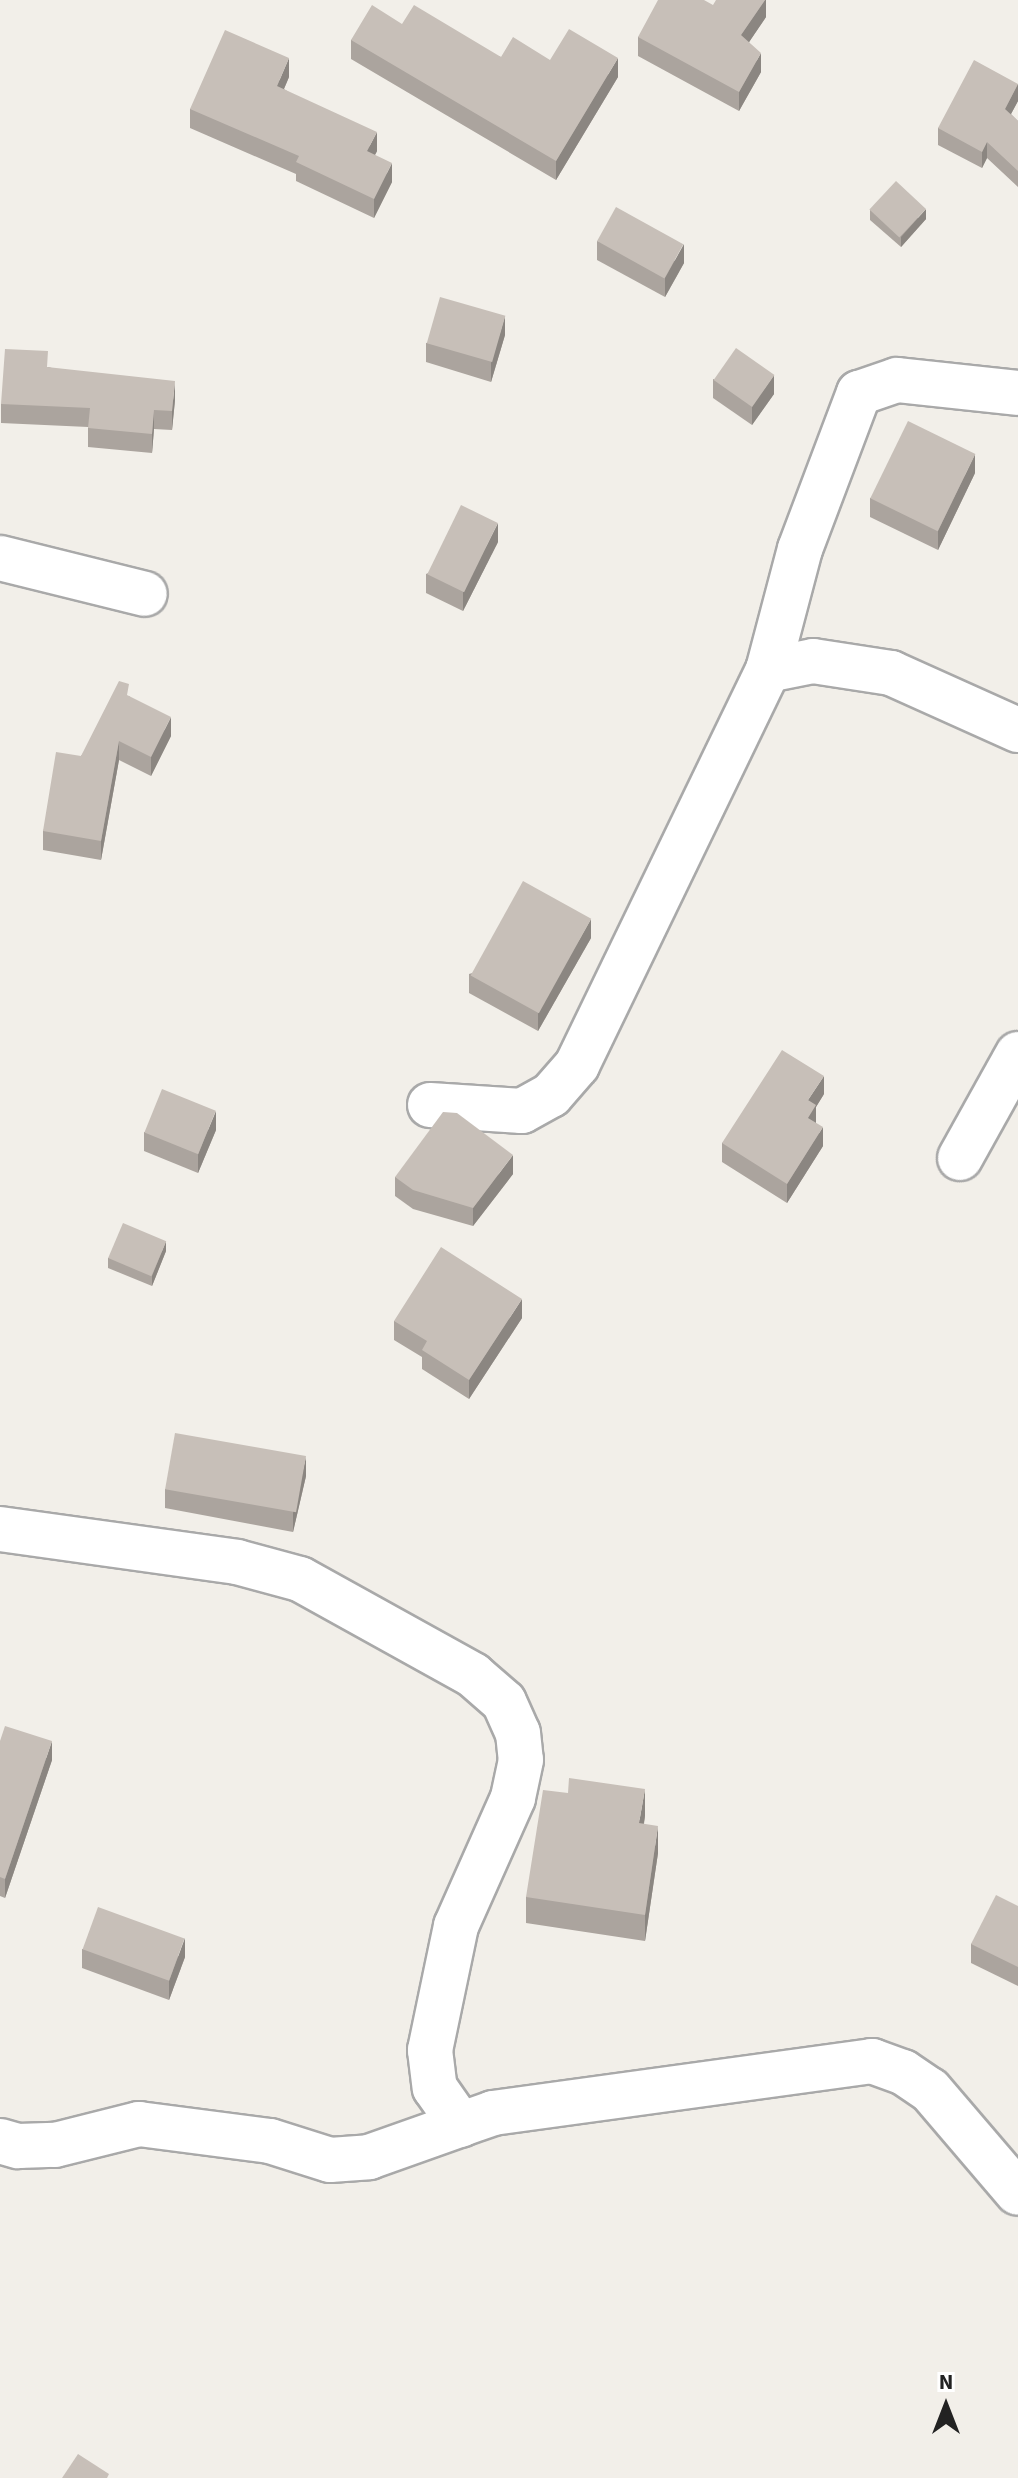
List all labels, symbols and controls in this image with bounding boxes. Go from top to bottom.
north arrow [906,2366,986,2446]
text: N [939,2366,953,2398]

